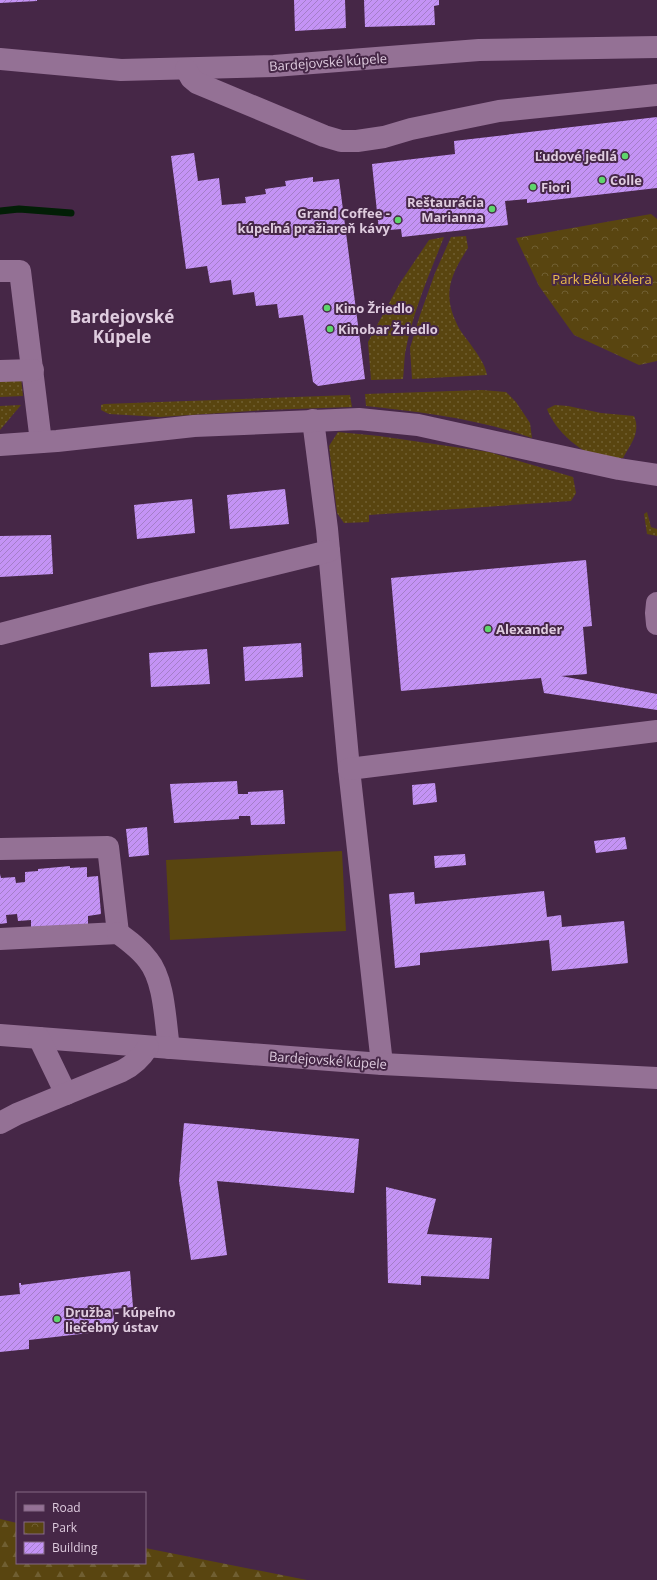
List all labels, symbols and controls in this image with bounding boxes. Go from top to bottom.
street label: Bardejovské kúpele [268,49,388,75]
place label: Ľudové jedlá [535,147,617,165]
marker: Ľudové jedlá [620,151,630,161]
place label: Colle [610,171,642,189]
marker: Colle [597,175,607,185]
place label: Fiori [541,178,570,196]
marker: Fiori [528,182,538,192]
place label: Reštaurácia Marianna [407,193,484,226]
place label: Grand Coffee - kúpeľná pražiareň kávy [237,204,391,237]
marker: Reštaurácia Marianna [487,204,497,214]
marker: Grand Coffee - kúpeľná pražiareň kávy [393,215,403,225]
park label: Park Bélu Kélera [552,270,652,288]
place label: Kino Žriedlo [335,299,413,317]
marker: Kino Žriedlo [322,303,332,313]
district label: Bardejovské Kúpele [70,305,174,348]
place label: Kinobar Žriedlo [338,320,438,338]
marker: Kinobar Žriedlo [325,324,335,334]
place label: Alexander [496,620,562,638]
marker: Alexander [483,624,493,634]
street label: Bardejovské kúpele [268,1047,388,1073]
place label: Družba - kúpeľno liečebný ústav [65,1303,176,1336]
marker: Družba - kúpeľno liečebný ústav [52,1314,62,1324]
legend [16,1492,146,1564]
text: Road [52,1499,81,1516]
text: Park [52,1519,78,1536]
text: Building [52,1539,98,1556]

